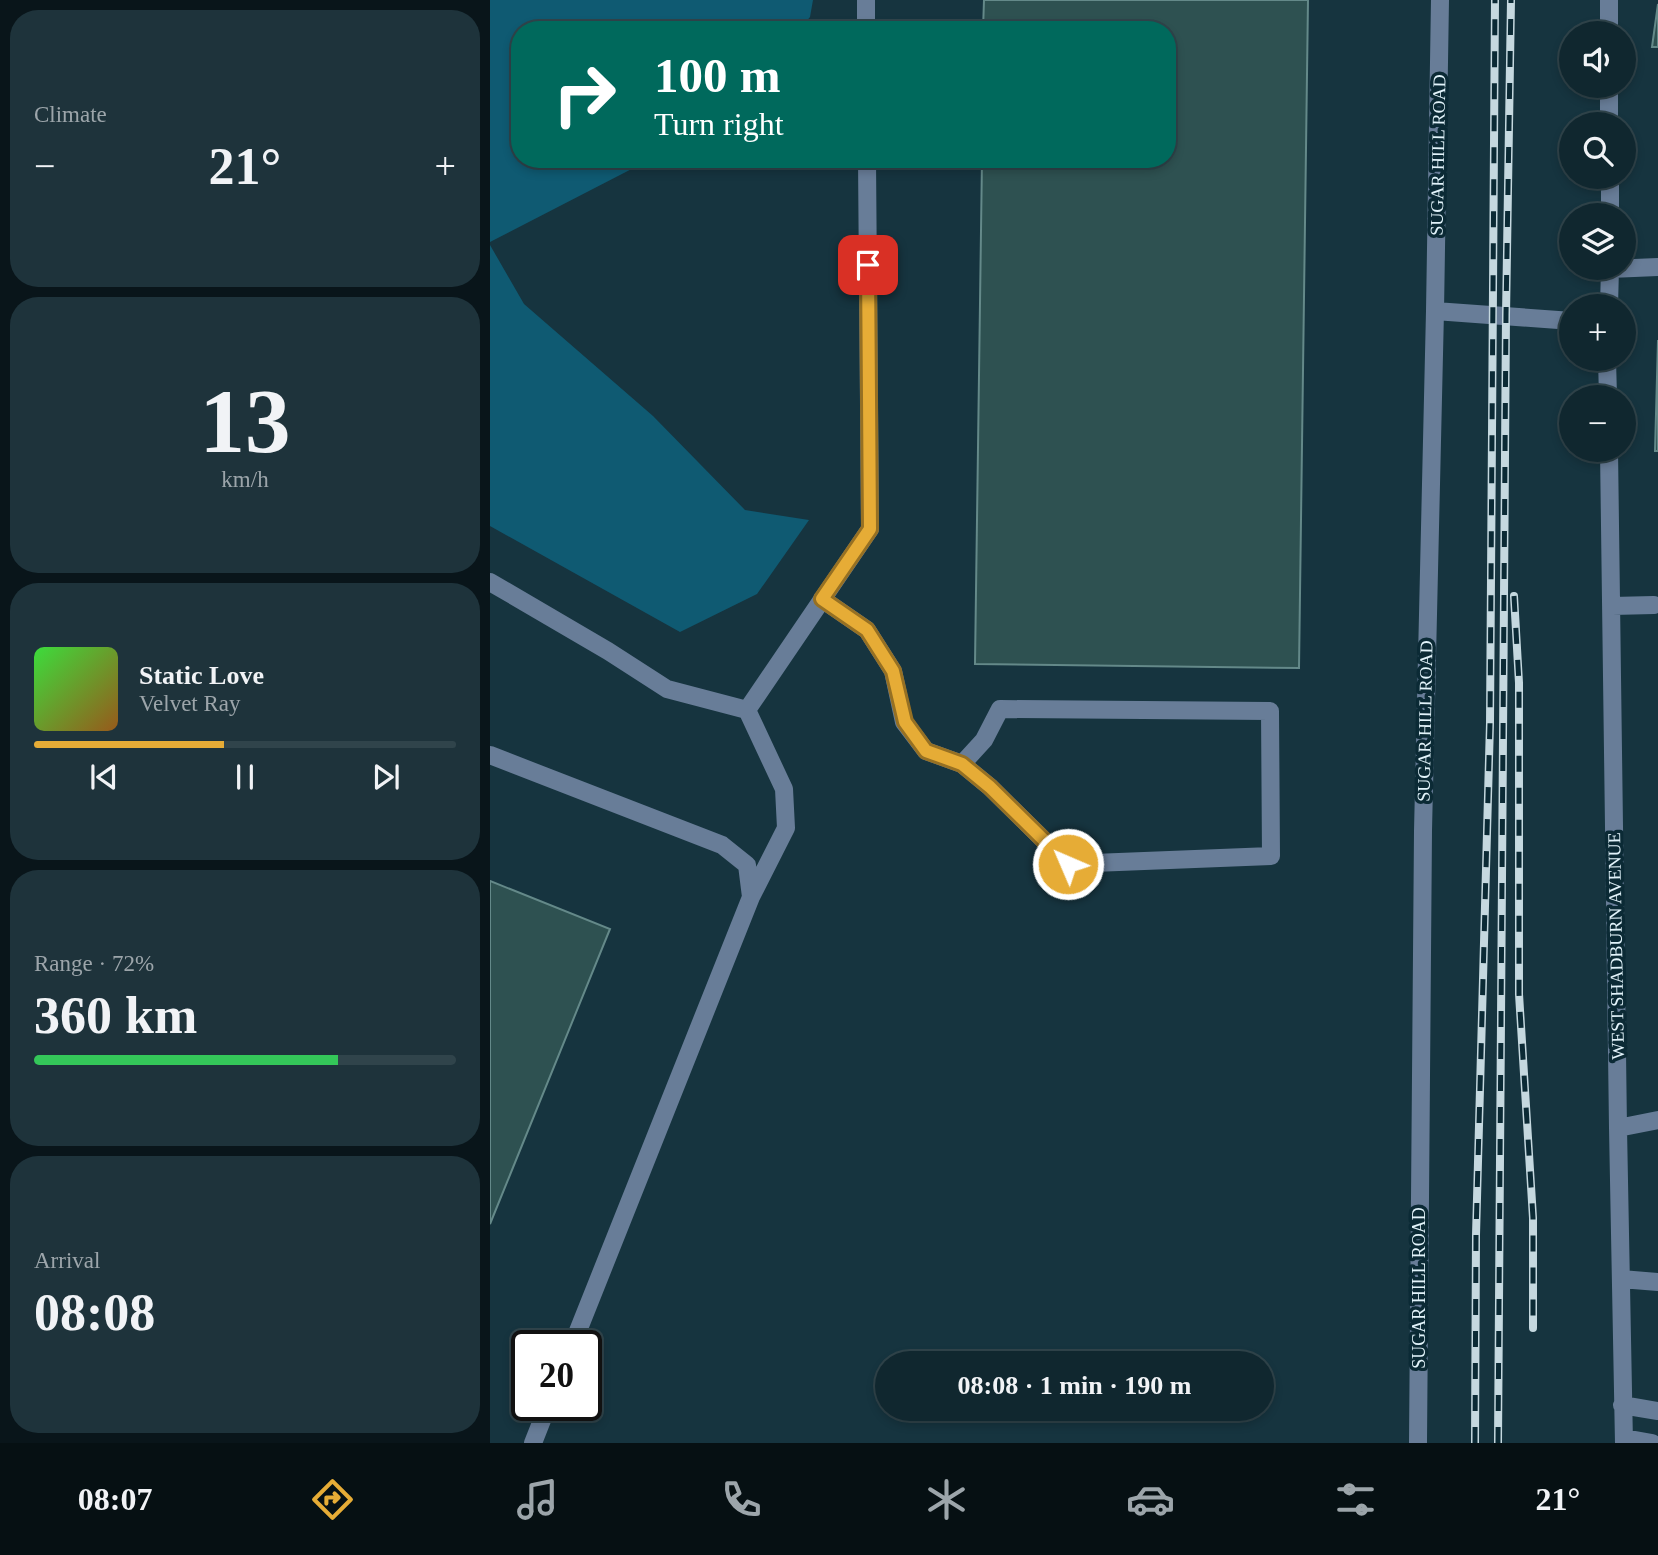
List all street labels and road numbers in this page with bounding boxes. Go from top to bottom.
street label: SUGAR HILL ROAD [1427,74,1449,236]
street label: SUGAR HILL ROAD [1414,640,1436,802]
street label: WEST SHADBURN AVENUE [1604,832,1628,1060]
street label: SUGAR HILL ROAD [1409,1207,1429,1369]

